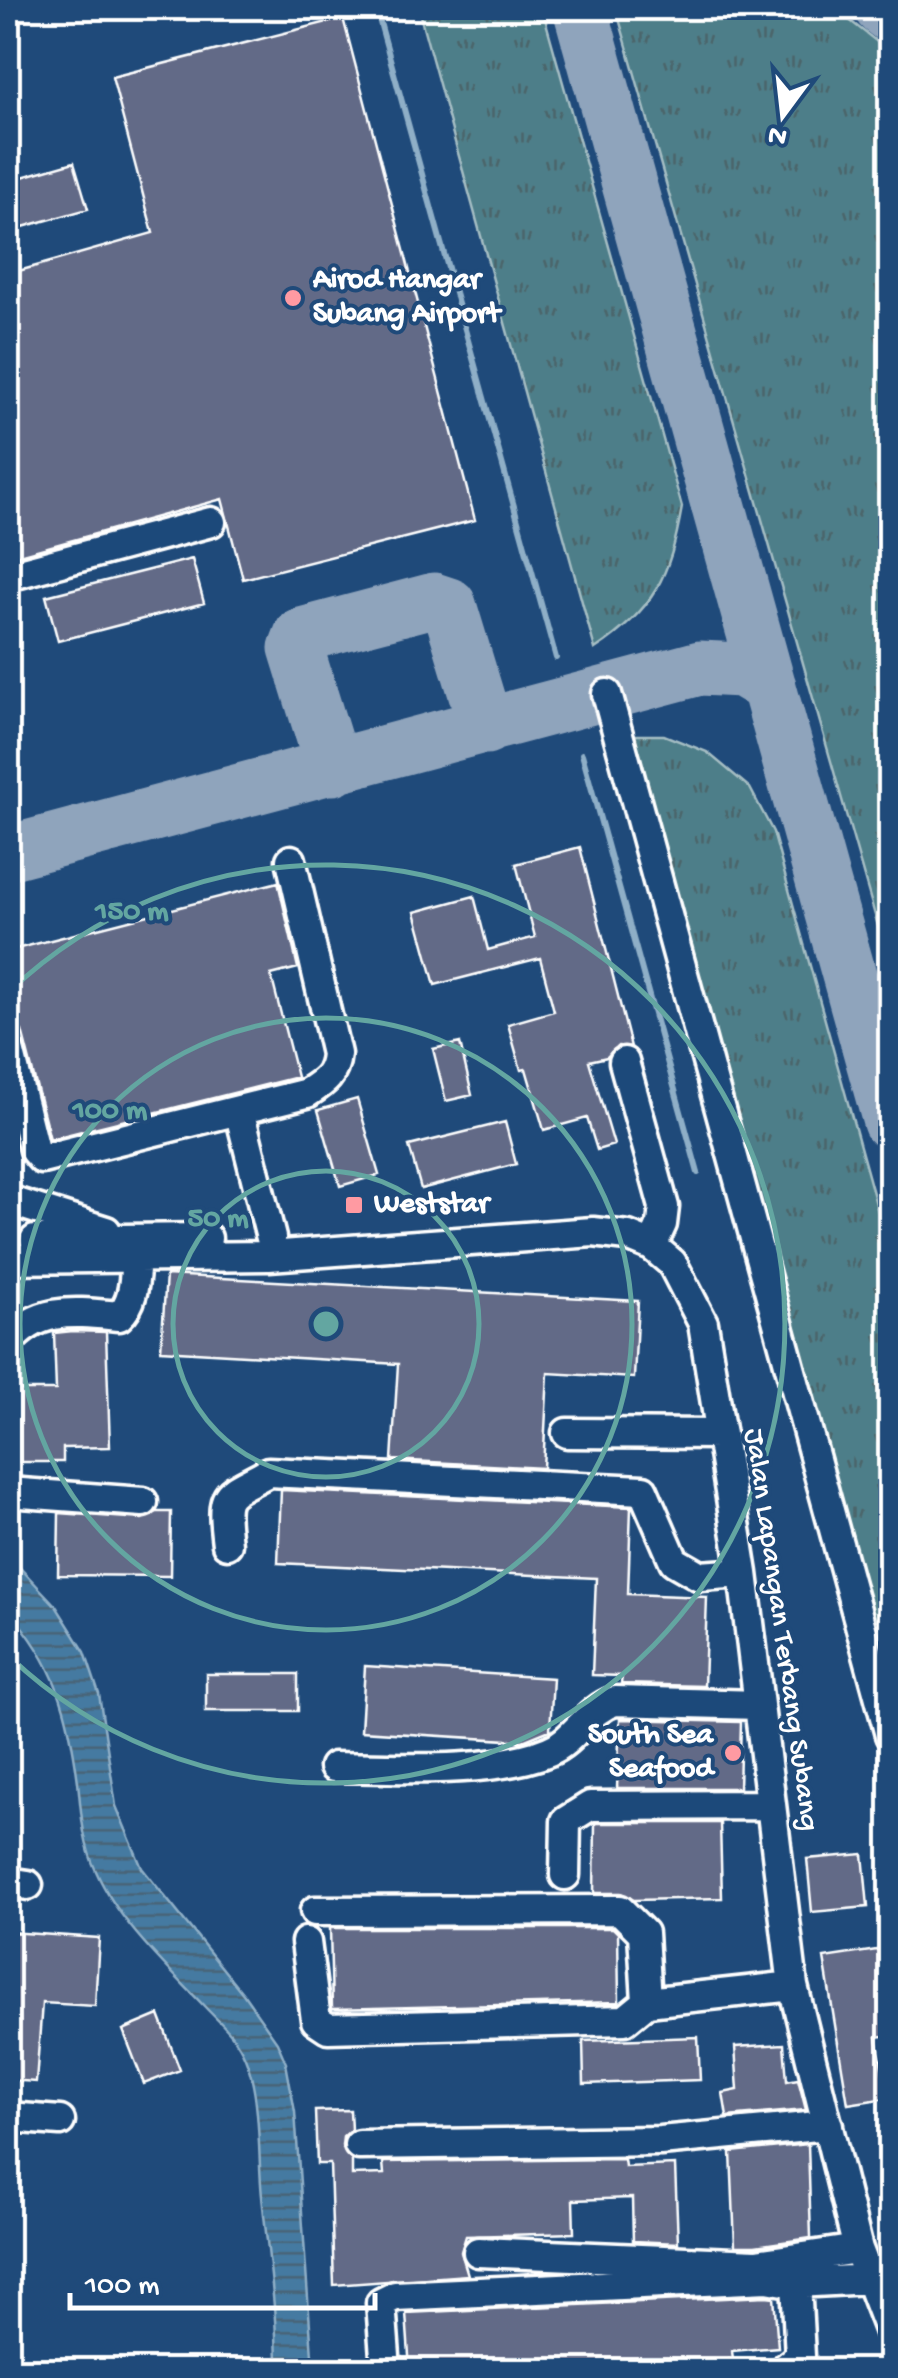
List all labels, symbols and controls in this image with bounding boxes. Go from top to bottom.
north arrow [733,65,833,165]
text: N [765,116,791,153]
place label: Airod Hangar Subang Airport [312,264,503,333]
marker: Airod Hangar Subang Airport [282,287,304,309]
text: 150 m [94,896,169,931]
text: 100 m [72,1095,148,1130]
place label: Weststar [373,1188,492,1223]
marker: Weststar [343,1194,365,1216]
text: 50 m [187,1203,249,1238]
centre of rings [308,1306,344,1342]
street label: Jalan Lapangan Terbang Subang [734,1427,826,1833]
place label: South Sea Seafood [588,1719,716,1788]
marker: South Sea Seafood [722,1742,744,1764]
scale bar [70,2248,375,2310]
text: 100 m [84,2270,160,2305]

